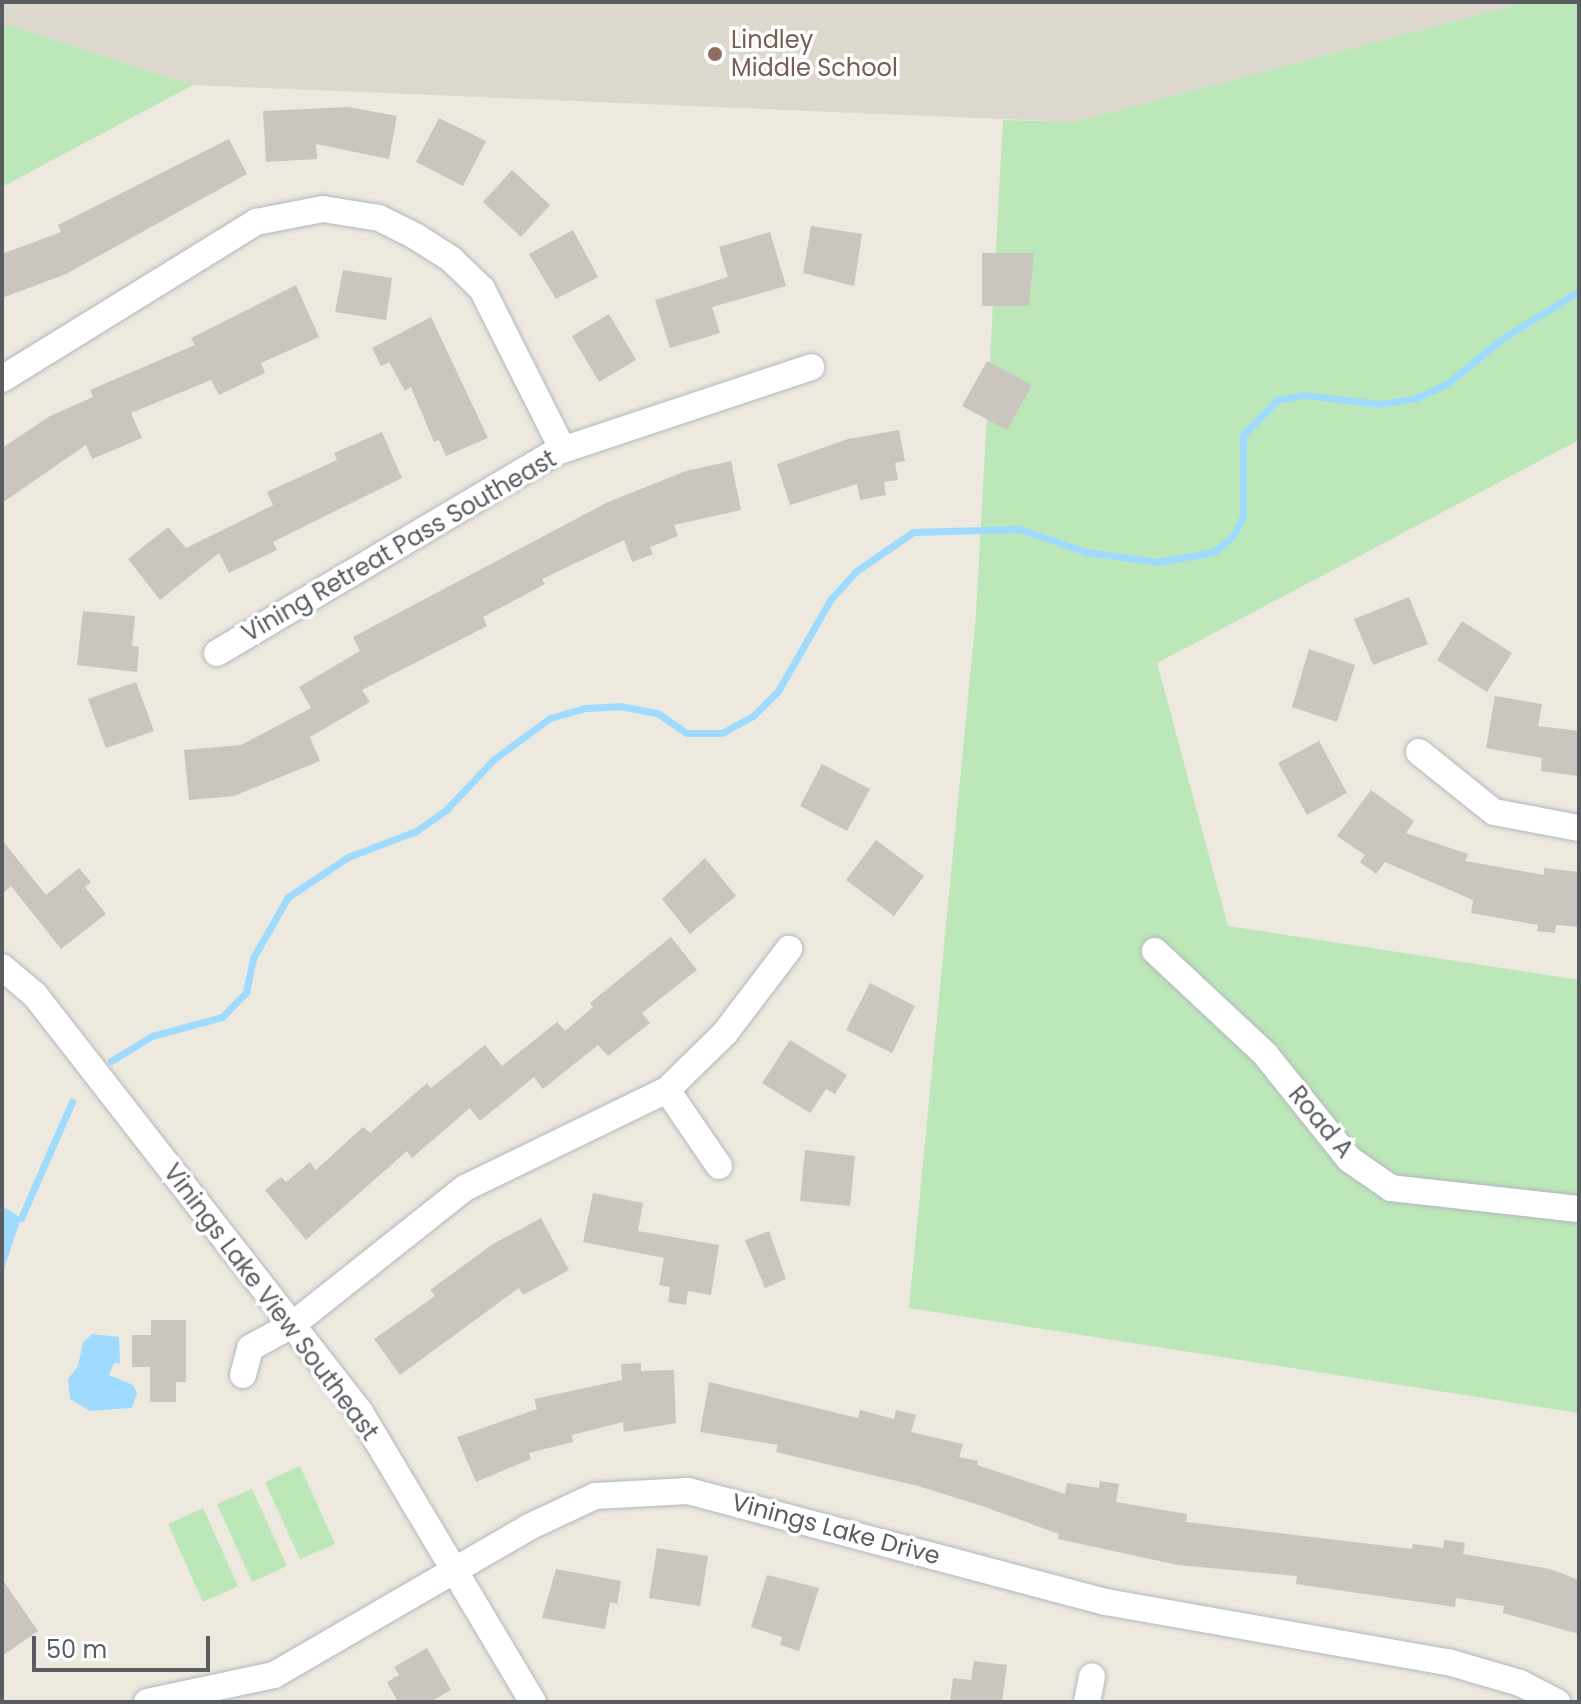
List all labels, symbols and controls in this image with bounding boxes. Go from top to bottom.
place label: Lindley Middle School [731,26,898,82]
marker: Lindley Middle School [706,45,724,63]
street label: Vining Retreat Pass Southeast [237,444,561,648]
street label: Road A [1283,1080,1359,1164]
street label: Vinings Lake View Southeast [158,1158,384,1446]
street label: Vinings Lake Drive [729,1487,943,1571]
scale bar [36,1620,214,1670]
text: 50 m [46,1633,107,1666]

